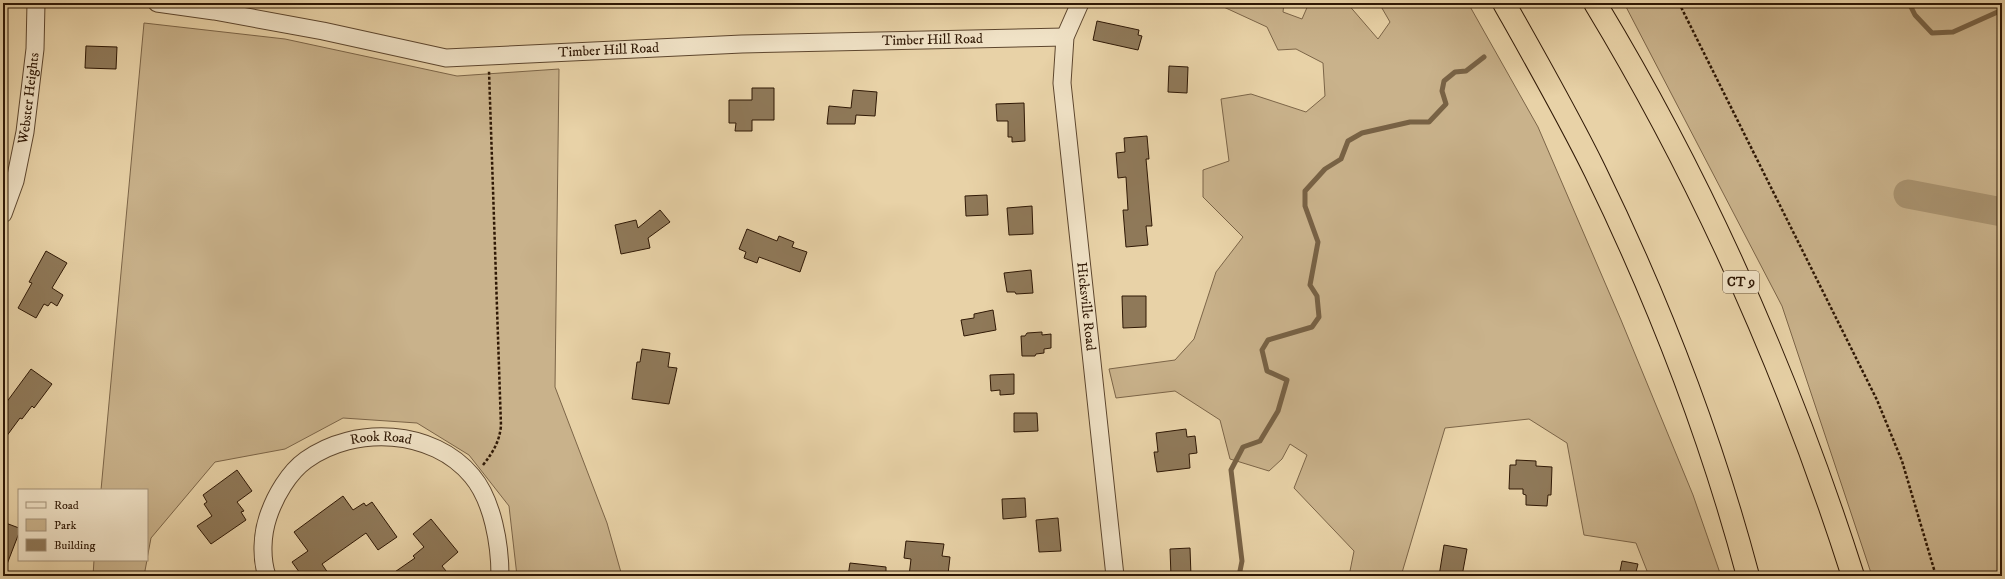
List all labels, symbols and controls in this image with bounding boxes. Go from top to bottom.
street label: Timber Hill Road [882,30,983,50]
street label: Timber Hill Road [558,39,659,62]
street label: Webster Heights [14,51,44,147]
street label: Hicksville Road [1072,261,1100,352]
road number: CT 9 [1723,271,1759,293]
street label: Rook Road [349,428,413,449]
legend [18,489,148,561]
text: Road [54,498,79,513]
text: Park [54,518,76,533]
text: Building [54,538,95,553]

